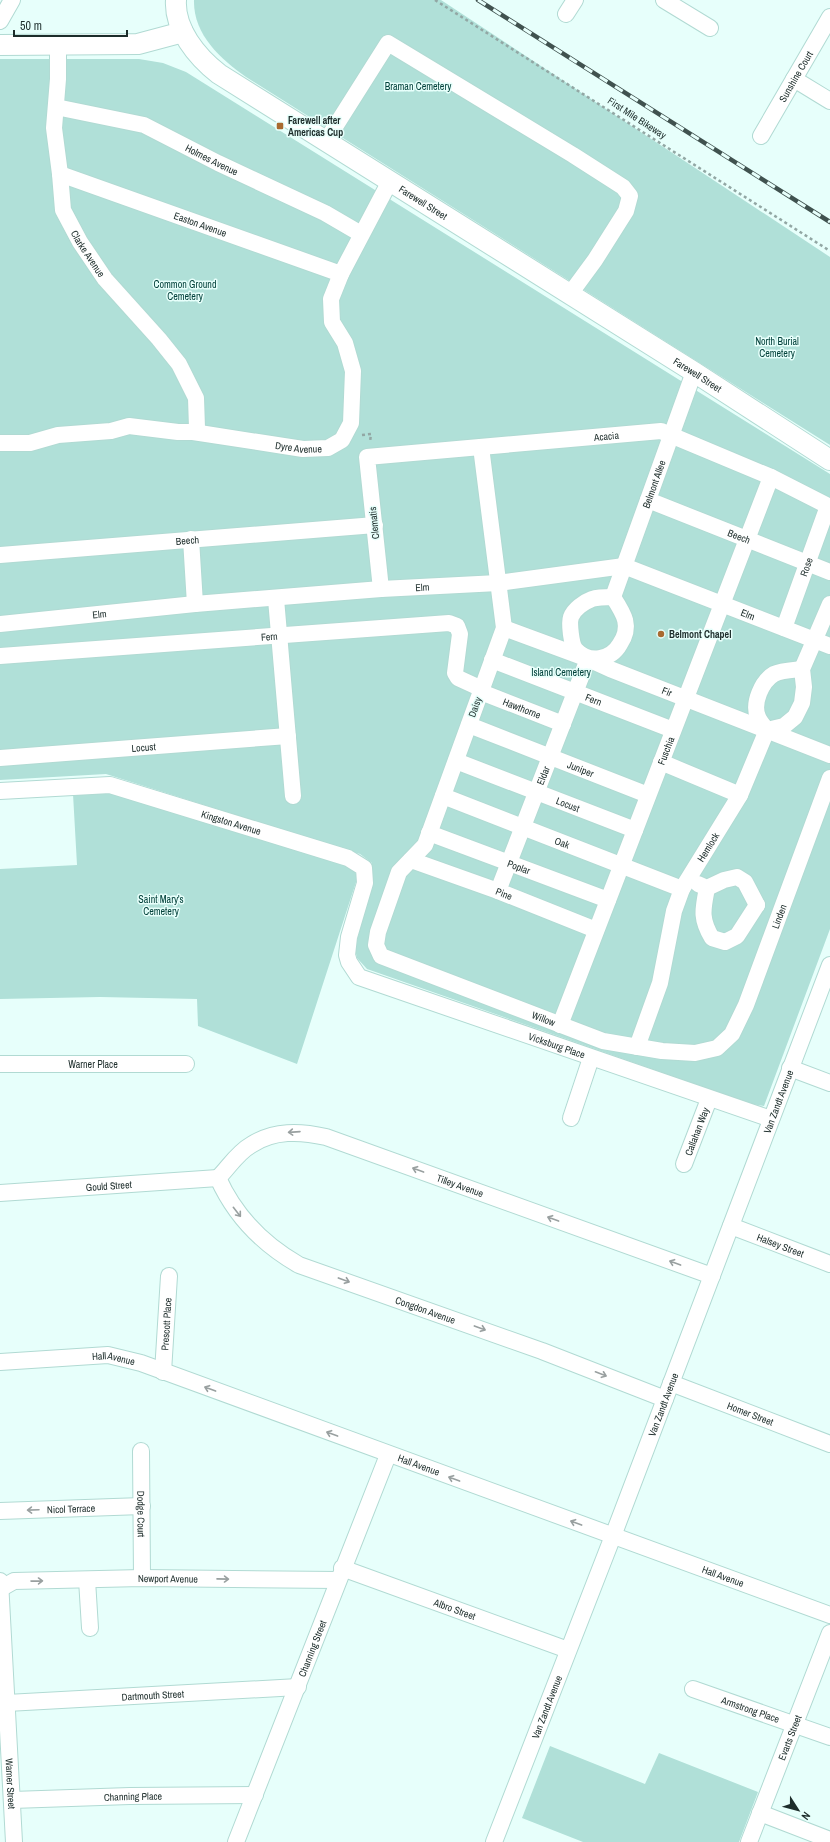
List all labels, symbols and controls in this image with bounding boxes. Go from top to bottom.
scale bar [14,12,127,38]
text: 50 m [20,18,42,34]
street label: Sunshine Court [776,48,816,104]
park label: Braman Cemetery [385,80,452,93]
street label: First Mile Bikeway [605,94,670,142]
place label: Farewell after Americas Cup [288,114,343,139]
marker: Farewell after Americas Cup [275,121,285,131]
street label: Holmes Avenue [183,141,241,178]
street label: Farewell Street [397,182,451,223]
street label: Easton Avenue [172,209,229,239]
street label: Clarke Avenue [68,228,108,280]
park label: Common Ground Cemetery [154,278,216,303]
park label: North Burial Cemetery [755,335,799,360]
street label: Farewell Street [671,354,725,395]
street label: Acacia [592,428,620,444]
street label: Dyre Avenue [274,438,322,456]
street label: Belmont Allee [639,458,668,510]
street label: Clematis [366,506,382,540]
street label: Beech [726,526,752,546]
street label: Beech [175,533,200,547]
street label: Rose [797,555,816,578]
street label: Elm [415,580,430,594]
street label: Elm [739,606,757,623]
street label: Elm [92,607,107,621]
place label: Belmont Chapel [669,628,731,641]
street label: Fern [261,629,278,643]
marker: Belmont Chapel [656,629,666,639]
park label: Island Cemetery [531,666,592,679]
street label: Fir [660,683,674,699]
street label: Fern [584,690,604,708]
street label: Daisy [465,694,485,719]
street label: Hawthorne [501,695,543,721]
street label: Fuschia [654,734,677,767]
street label: Locust [131,740,157,754]
street label: Juniper [566,758,596,780]
street label: Eldar [533,764,552,787]
street label: Locust [554,794,582,815]
street label: Kingston Avenue [200,807,263,838]
street label: Hemlock [694,829,722,864]
street label: Oak [553,834,572,852]
street label: Poplar [506,856,533,877]
street label: Pine [494,884,515,903]
park label: Saint Mary's Cemetery [138,893,184,918]
street label: Linden [768,902,789,930]
street label: Willow [530,1008,557,1029]
street label: Vicksburg Place [527,1029,587,1061]
street label: Warner Place [68,1058,118,1071]
street label: Van Zandt Avenue [760,1068,796,1135]
street label: Callahan Way [681,1104,712,1157]
one-way arrow [288,1129,301,1136]
one-way arrow [412,1165,424,1173]
street label: Tilley Avenue [435,1171,486,1200]
street label: Gould Street [85,1177,133,1194]
one-way arrow [233,1206,241,1217]
one-way arrow [547,1214,559,1222]
street label: Halsey Street [755,1230,806,1260]
one-way arrow [669,1259,682,1266]
one-way arrow [337,1277,350,1284]
street label: Congdon Avenue [394,1293,458,1327]
street label: Prescott Place [158,1297,174,1351]
one-way arrow [473,1325,485,1333]
street label: Hall Avenue [92,1348,137,1368]
one-way arrow [595,1371,607,1378]
street label: Van Zandt Avenue [645,1371,681,1438]
one-way arrow [203,1385,216,1392]
street label: Homer Street [725,1399,776,1429]
one-way arrow [325,1430,338,1437]
street label: Hall Avenue [396,1451,442,1478]
one-way arrow [448,1474,460,1482]
street label: Dodge Court [135,1491,148,1538]
street label: Nicol Terrace [47,1501,96,1516]
one-way arrow [27,1506,40,1513]
one-way arrow [571,1518,583,1526]
street label: Hall Avenue [700,1562,746,1590]
street label: Newport Avenue [138,1571,198,1585]
one-way arrow [216,1575,229,1583]
one-way arrow [30,1577,43,1585]
street label: Albro Street [431,1595,478,1623]
street label: Channing Street [295,1618,329,1679]
street label: Van Zandt Avenue [528,1673,565,1740]
street label: Dartmouth Street [121,1687,185,1703]
street label: Armstrong Place [719,1693,782,1725]
street label: Evarts Street [775,1712,804,1762]
street label: Warner Street [3,1758,19,1810]
street label: Channing Place [104,1789,163,1803]
north arrow [778,1790,818,1830]
text: N [799,1809,814,1823]

